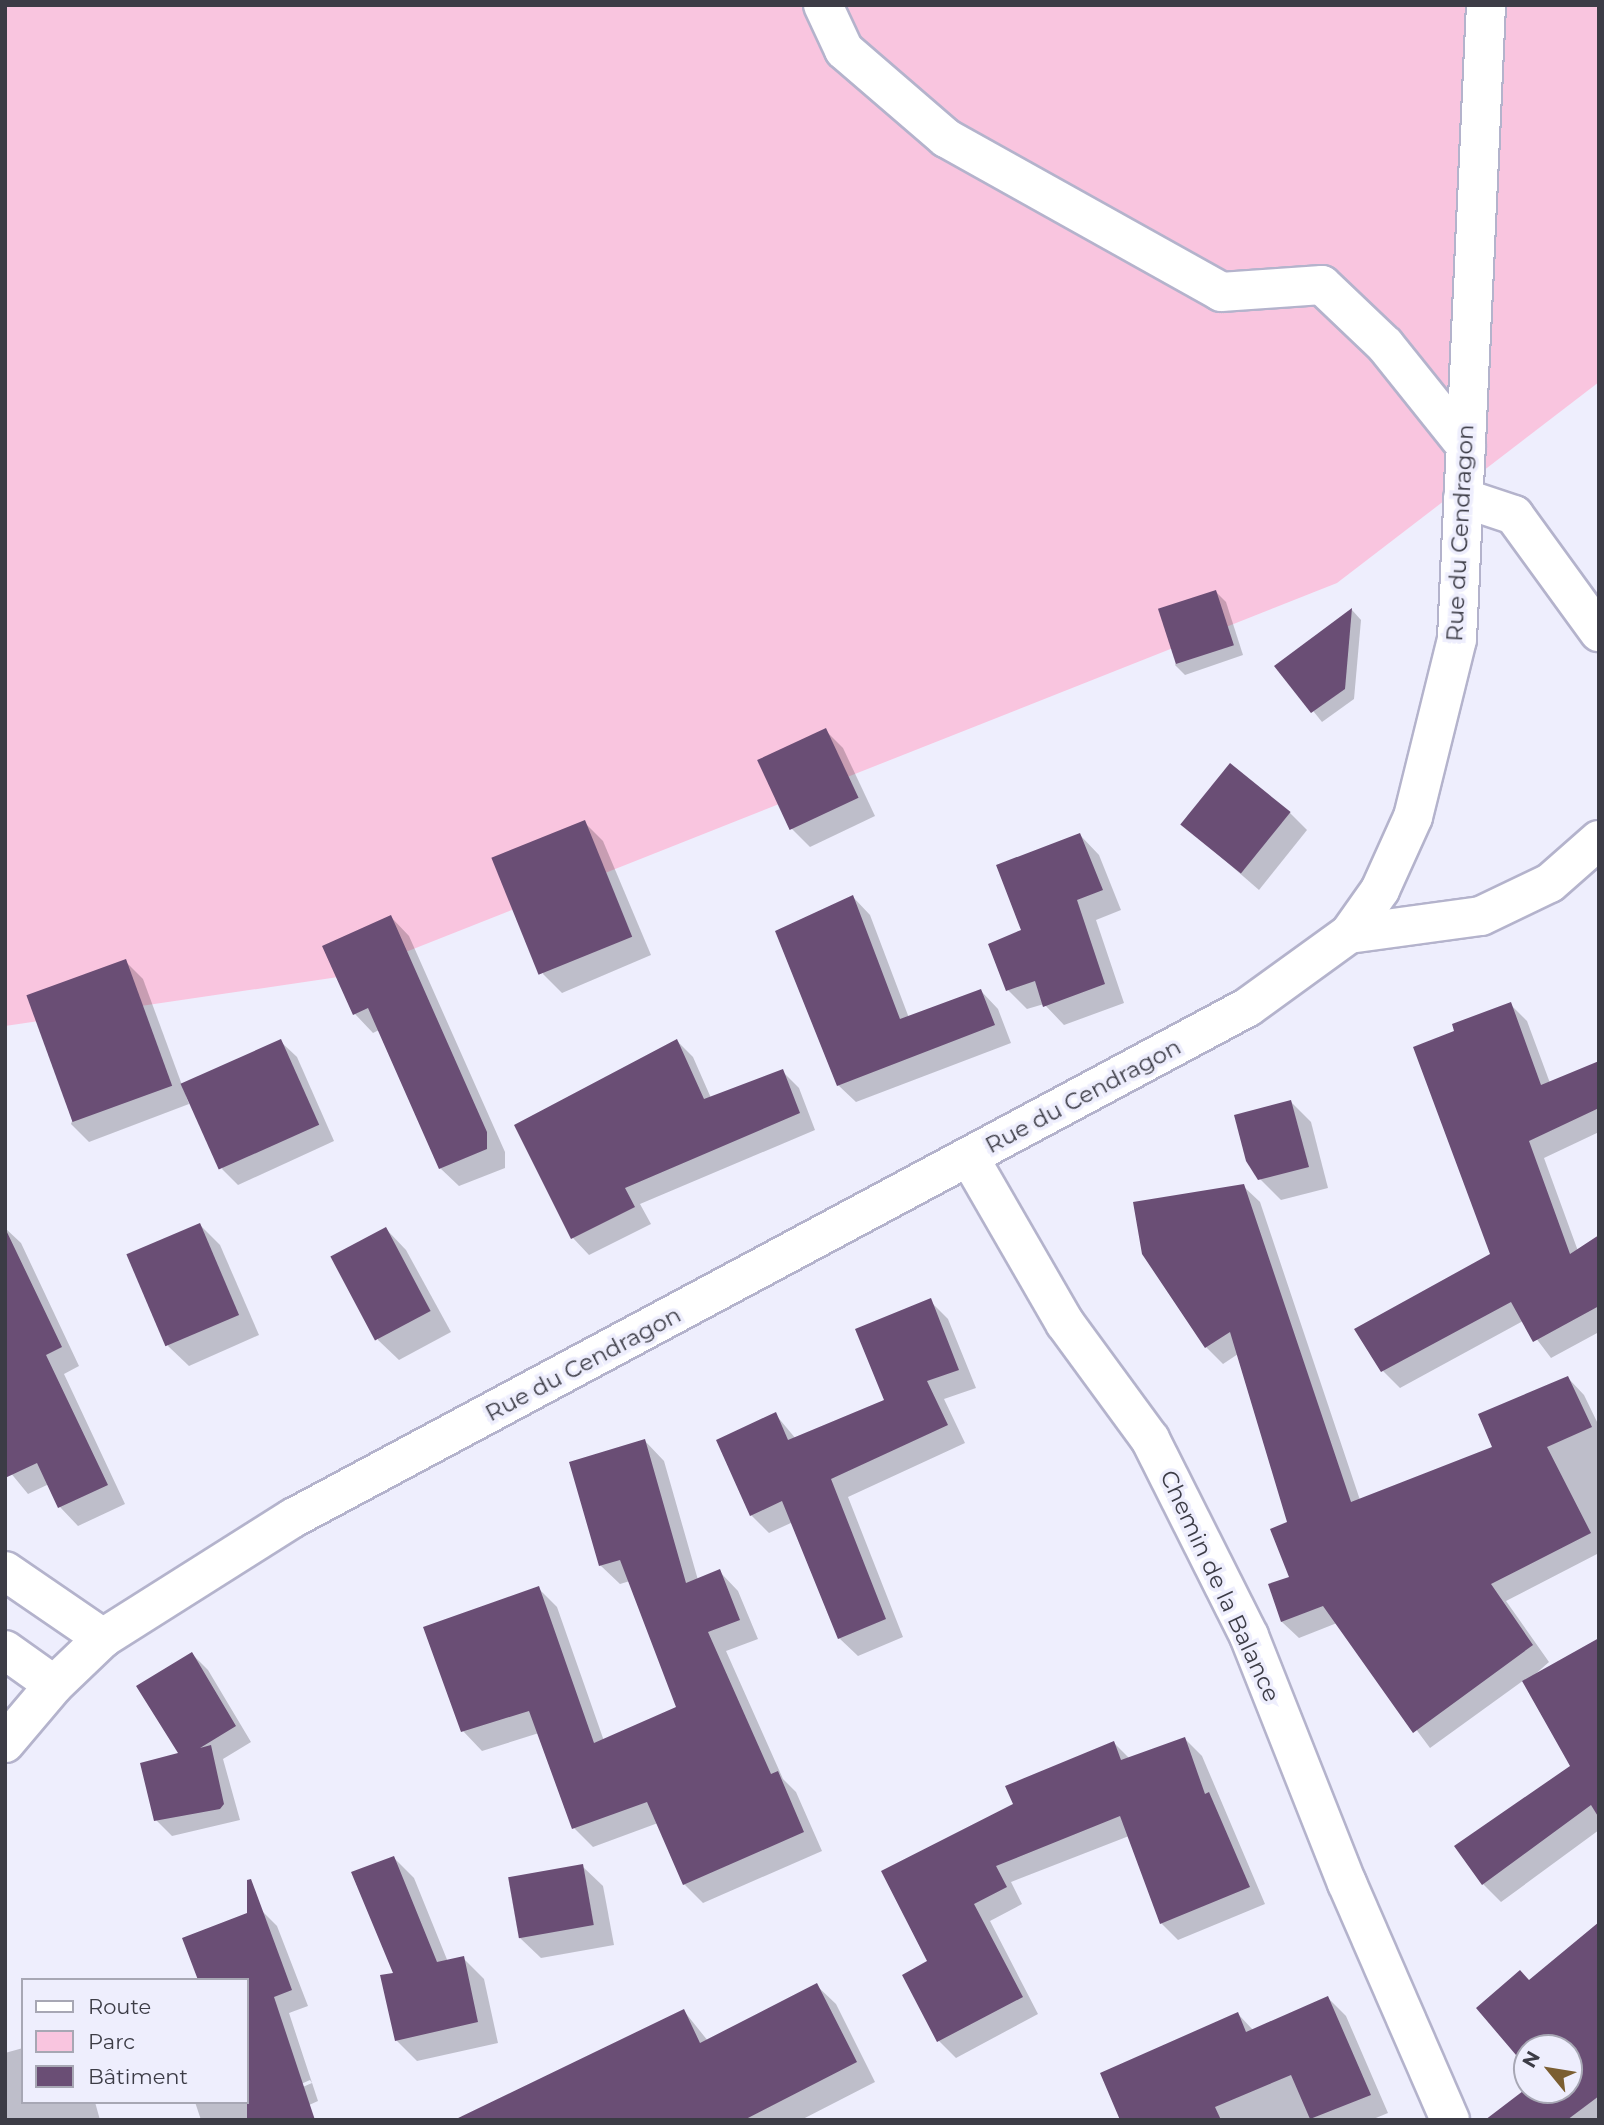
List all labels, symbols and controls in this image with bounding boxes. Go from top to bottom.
street label: Rue du Cendragon [1441,424,1479,642]
street label: Rue du Cendragon [981,1033,1185,1159]
street label: Rue du Cendragon [481,1301,685,1427]
street label: Chemin de la Balance [1154,1466,1286,1706]
legend [21,1978,248,2104]
text: Route [88,1994,151,2019]
text: Parc [88,2029,135,2054]
north arrow [1513,2034,1583,2104]
text: N [1517,2047,1545,2072]
text: Bâtiment [88,2064,188,2089]

